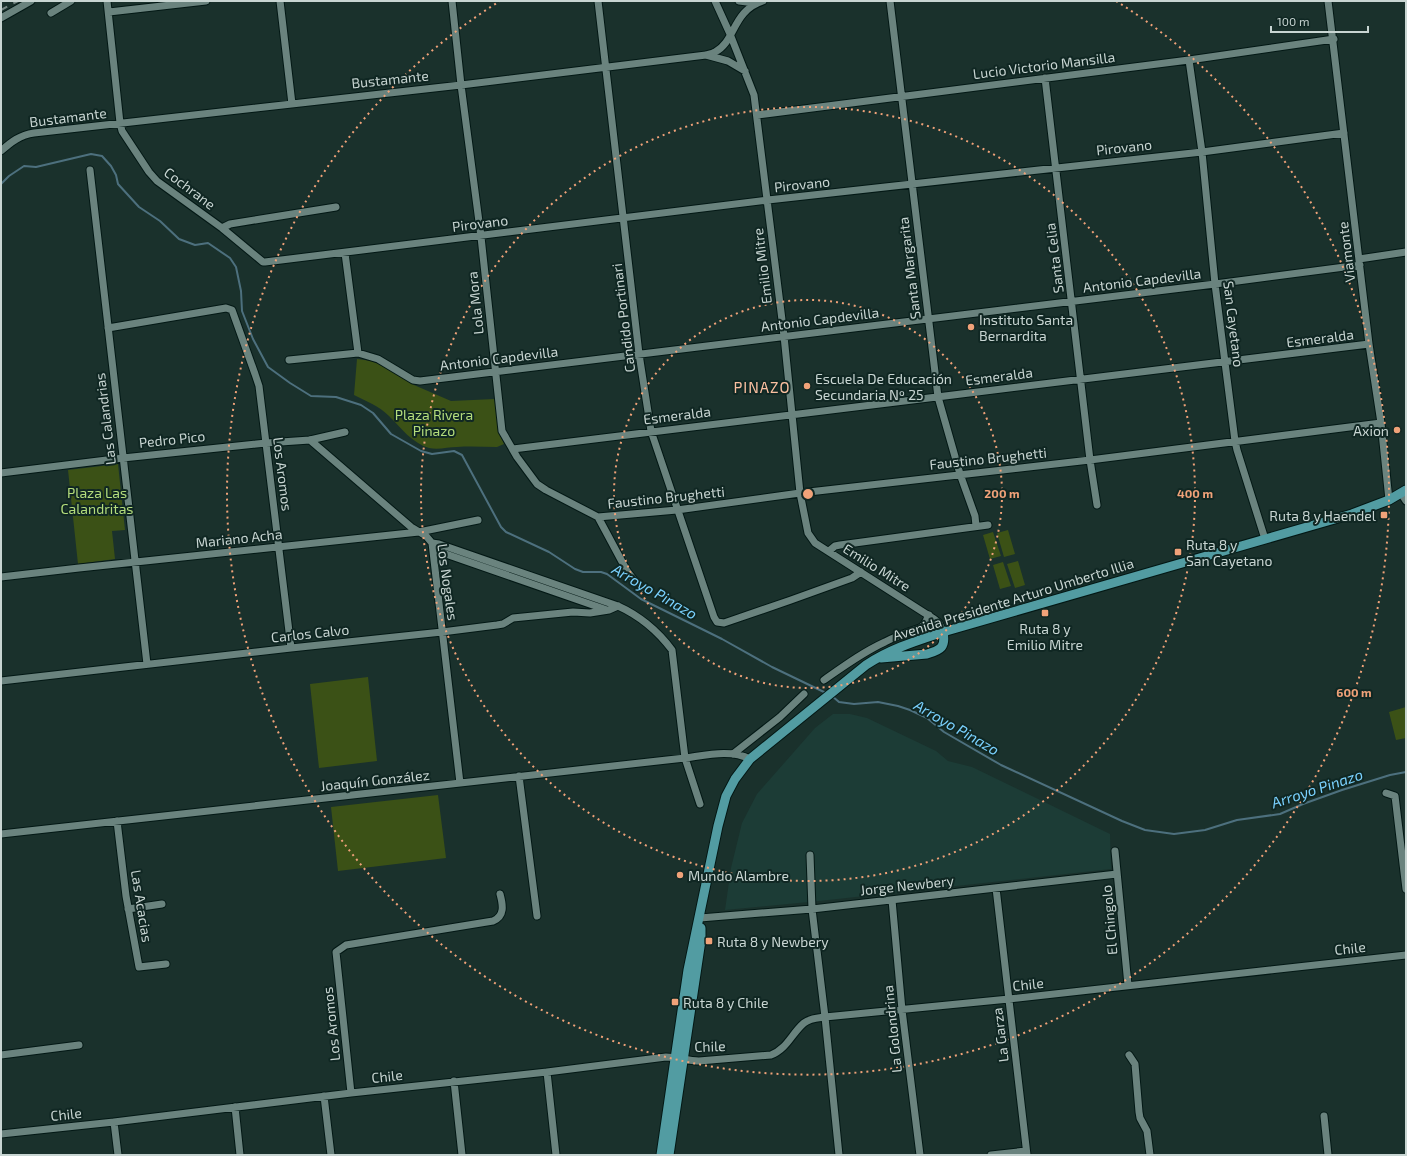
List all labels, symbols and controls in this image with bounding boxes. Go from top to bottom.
scale bar [1271,8,1368,34]
text: 100 m [1277,14,1309,28]
street label: Lucio Victorio Mansilla [972,48,1116,82]
street label: Bustamante [350,66,430,92]
street label: Bustamante [28,104,108,130]
street label: Pirovano [1095,136,1153,158]
street label: Cochrane [161,163,219,213]
street label: Pirovano [773,173,831,195]
street label: Pirovano [451,211,509,235]
street label: Santa Margarita [894,216,924,320]
street label: Viamonte [1334,221,1358,283]
street label: Santa Celia [1041,222,1067,294]
street label: Emilio Mitre [749,227,775,305]
street label: Candido Portinari [608,262,638,374]
street label: Antonio Capdevilla [1082,264,1202,296]
street label: Lola Mora [463,270,487,336]
street label: San Cayetano [1220,280,1248,368]
street label: Antonio Capdevilla [760,303,880,335]
place label: Instituto Santa Bernardita [979,311,1073,344]
marker: Instituto Santa Bernardita [966,322,976,332]
street label: Esmeralda [1285,325,1355,351]
street label: Antonio Capdevilla [439,342,559,374]
street label: Esmeralda [964,363,1034,389]
place label: Escuela De Educación Secundaria Nº 25 [815,370,952,403]
street label: Las Calandrias [91,372,119,466]
district label: PINAZO [733,378,791,396]
marker: Escuela De Educación Secundaria Nº 25 [802,381,812,391]
street label: Esmeralda [642,402,712,428]
park label: Plaza Rivera Pinazo [395,406,473,439]
place label: Axion [1353,422,1389,439]
marker: Axion [1392,425,1402,435]
street label: Pedro Pico [138,427,206,451]
street label: Los Aromos [270,436,296,512]
street label: Faustino Brughetti [928,443,1048,473]
street label: Faustino Brughetti [606,482,726,512]
park label: Plaza Las Calandritas [61,484,133,517]
text: 200 m [984,486,1020,500]
text: 400 m [1177,486,1213,500]
centre of rings [801,487,815,501]
place label: Ruta 8 y Haendel [1269,507,1377,524]
marker: Ruta 8 y Haendel [1379,510,1389,520]
street label: Mariano Acha [195,525,283,551]
place label: Ruta 8 y San Cayetano [1186,536,1272,569]
street label: Emilio Mitre [840,540,914,594]
street label: Los Nogales [434,542,462,622]
marker: Ruta 8 y San Cayetano [1173,547,1183,557]
street label: Avenida Presidente Arturo Umberto Illia [890,554,1136,644]
water label: Arroyo Pinazo [608,559,701,623]
marker: Ruta 8 y Emilio Mitre [1040,608,1050,618]
street label: Carlos Calvo [270,620,350,646]
place label: Ruta 8 y Emilio Mitre [1007,620,1083,653]
text: 600 m [1336,685,1372,699]
water label: Arroyo Pinazo [910,695,1003,759]
water label: Arroyo Pinazo [1268,765,1365,813]
street label: Joaquín González [320,766,430,794]
place label: Mundo Alambre [688,867,789,884]
street label: Las Acacias [128,869,156,943]
marker: Mundo Alambre [675,870,685,880]
street label: Jorge Newbery [859,872,955,898]
street label: El Chingolo [1097,884,1121,956]
place label: Ruta 8 y Newbery [717,933,829,950]
marker: Ruta 8 y Newbery [704,936,714,946]
street label: Chile [1334,938,1366,958]
street label: Chile [1012,974,1044,994]
street label: La Golondrina [879,984,905,1074]
street label: Los Aromos [319,986,343,1062]
place label: Ruta 8 y Chile [683,994,769,1011]
marker: Ruta 8 y Chile [670,997,680,1007]
street label: La Garza [988,1007,1012,1063]
street label: Chile [694,1037,726,1055]
street label: Chile [371,1066,403,1086]
street label: Chile [50,1104,82,1124]

